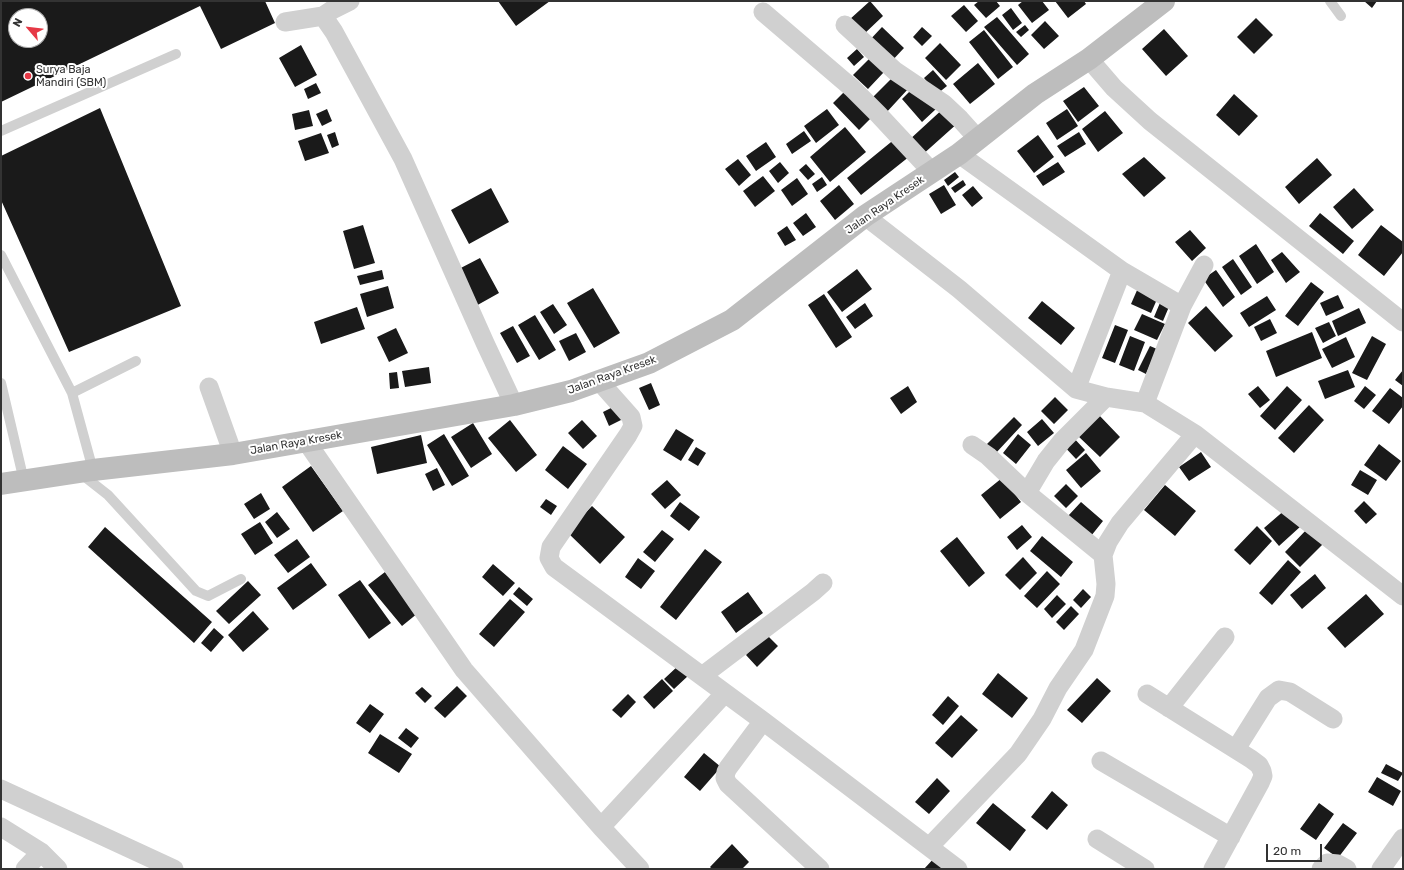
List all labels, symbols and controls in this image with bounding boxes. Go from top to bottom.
north arrow [8,8,48,48]
text: N [10,16,25,29]
place label: Surya Baja Mandiri (SBM) [36,63,106,89]
marker: Surya Baja Mandiri (SBM) [23,71,33,81]
street label: Jalan Raya Kresek [843,173,927,237]
street label: Jalan Raya Kresek [566,353,658,397]
street label: Jalan Raya Kresek [249,428,343,458]
scale bar [1268,836,1324,862]
text: 20 m [1273,844,1301,858]

